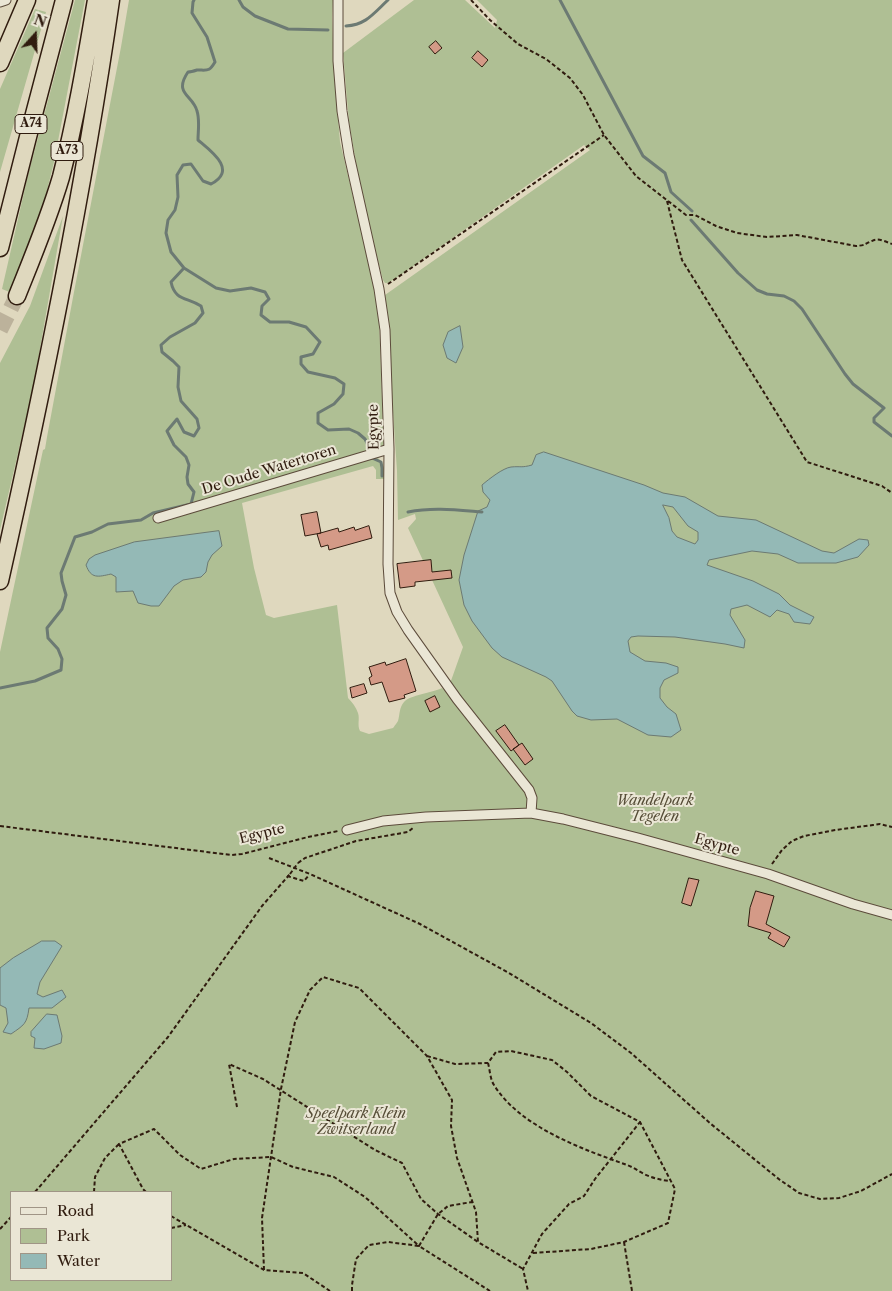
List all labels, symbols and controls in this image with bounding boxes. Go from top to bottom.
north arrow [10,10,60,60]
text: N [31,10,49,31]
road number: A74 [15,115,47,134]
road number: A73 [51,142,83,160]
street label: Egypte [365,404,383,450]
street label: De Oude Watertoren [200,442,338,498]
park label: Wandelpark Tegelen [616,793,694,826]
street label: Egypte [238,820,286,848]
street label: Egypte [692,831,742,859]
park label: Speelpark Klein Zwitserland [306,1106,406,1138]
legend [10,1191,172,1281]
text: Road [57,1201,94,1220]
text: Park [57,1226,90,1245]
text: Water [57,1251,100,1270]

